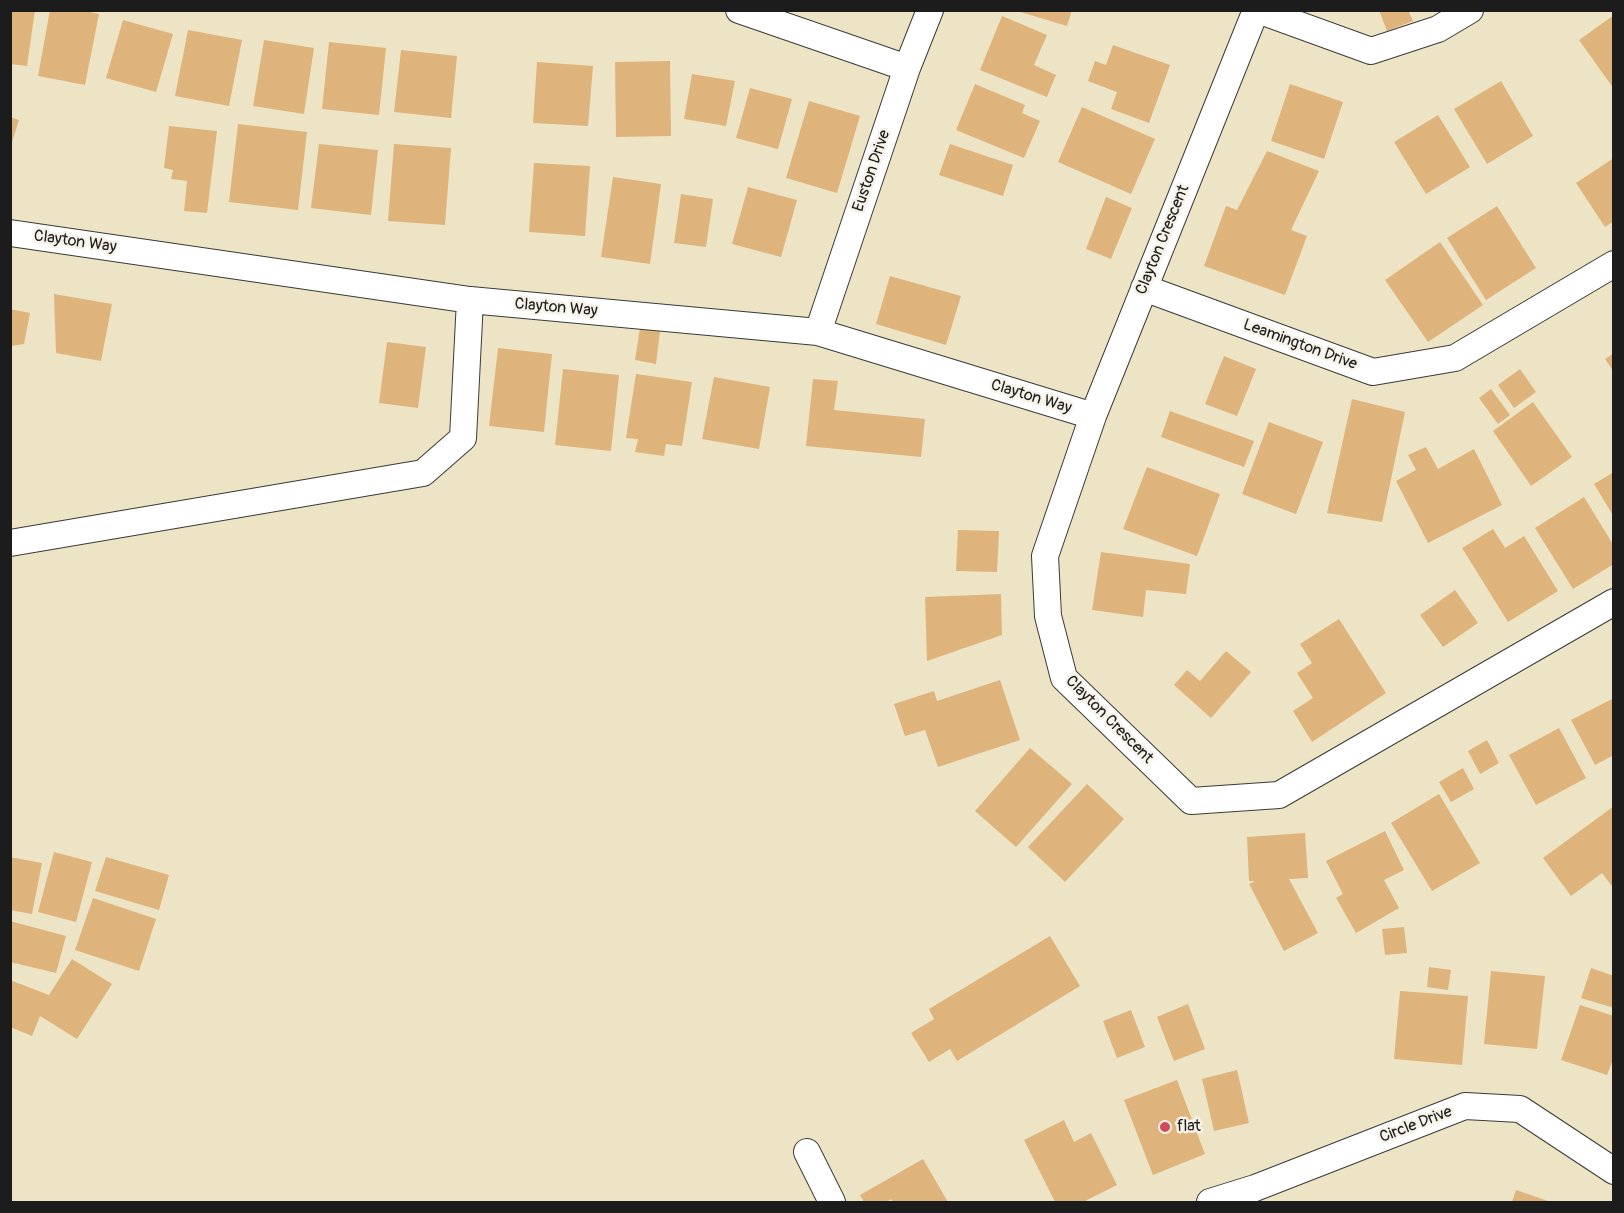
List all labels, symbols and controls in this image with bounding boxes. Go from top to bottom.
street label: Euston Drive [849,128,895,214]
street label: Clayton Crescent [1132,182,1194,298]
street label: Clayton Way [32,227,118,257]
street label: Clayton Way [514,295,598,321]
street label: Leamington Drive [1240,315,1360,375]
street label: Clayton Way [988,376,1074,418]
street label: Clayton Crescent [1061,672,1157,768]
street label: Circle Drive [1377,1102,1455,1148]
place label: flat [1177,1117,1201,1137]
marker: flat [1158,1120,1172,1134]

